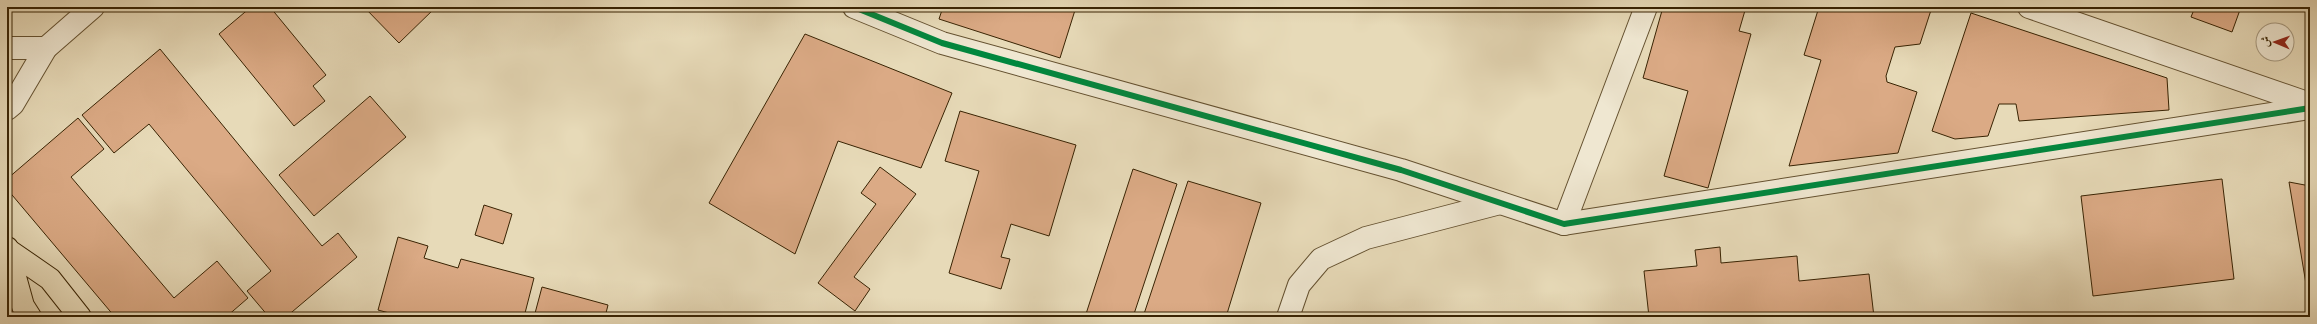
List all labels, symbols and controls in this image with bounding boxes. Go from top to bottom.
north arrow [2255,22,2295,62]
text: ش [2259,36,2272,47]

